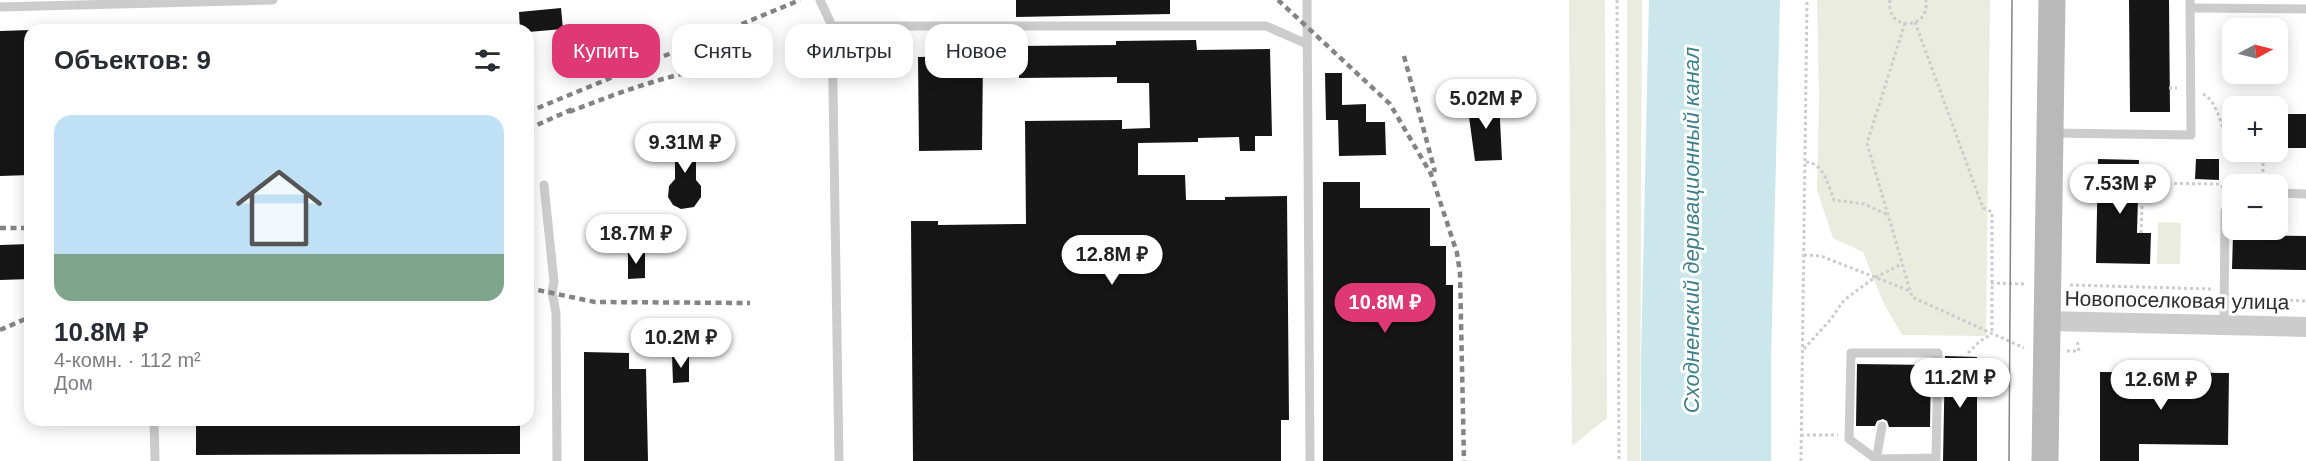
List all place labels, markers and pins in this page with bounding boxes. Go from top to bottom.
pin: 5.02M ₽ [1431,79,1541,130]
pin: 9.31M ₽ [630,123,740,174]
pin: 7.53M ₽ [2065,164,2175,215]
pin: 18.7M ₽ [581,214,691,265]
pin: 12.8M ₽ [1057,235,1167,286]
pin: 10.8M ₽ [1330,283,1440,334]
pin: 10.2M ₽ [626,318,736,369]
pin: 11.2M ₽ [1905,358,2015,409]
pin: 12.6M ₽ [2106,360,2216,411]

